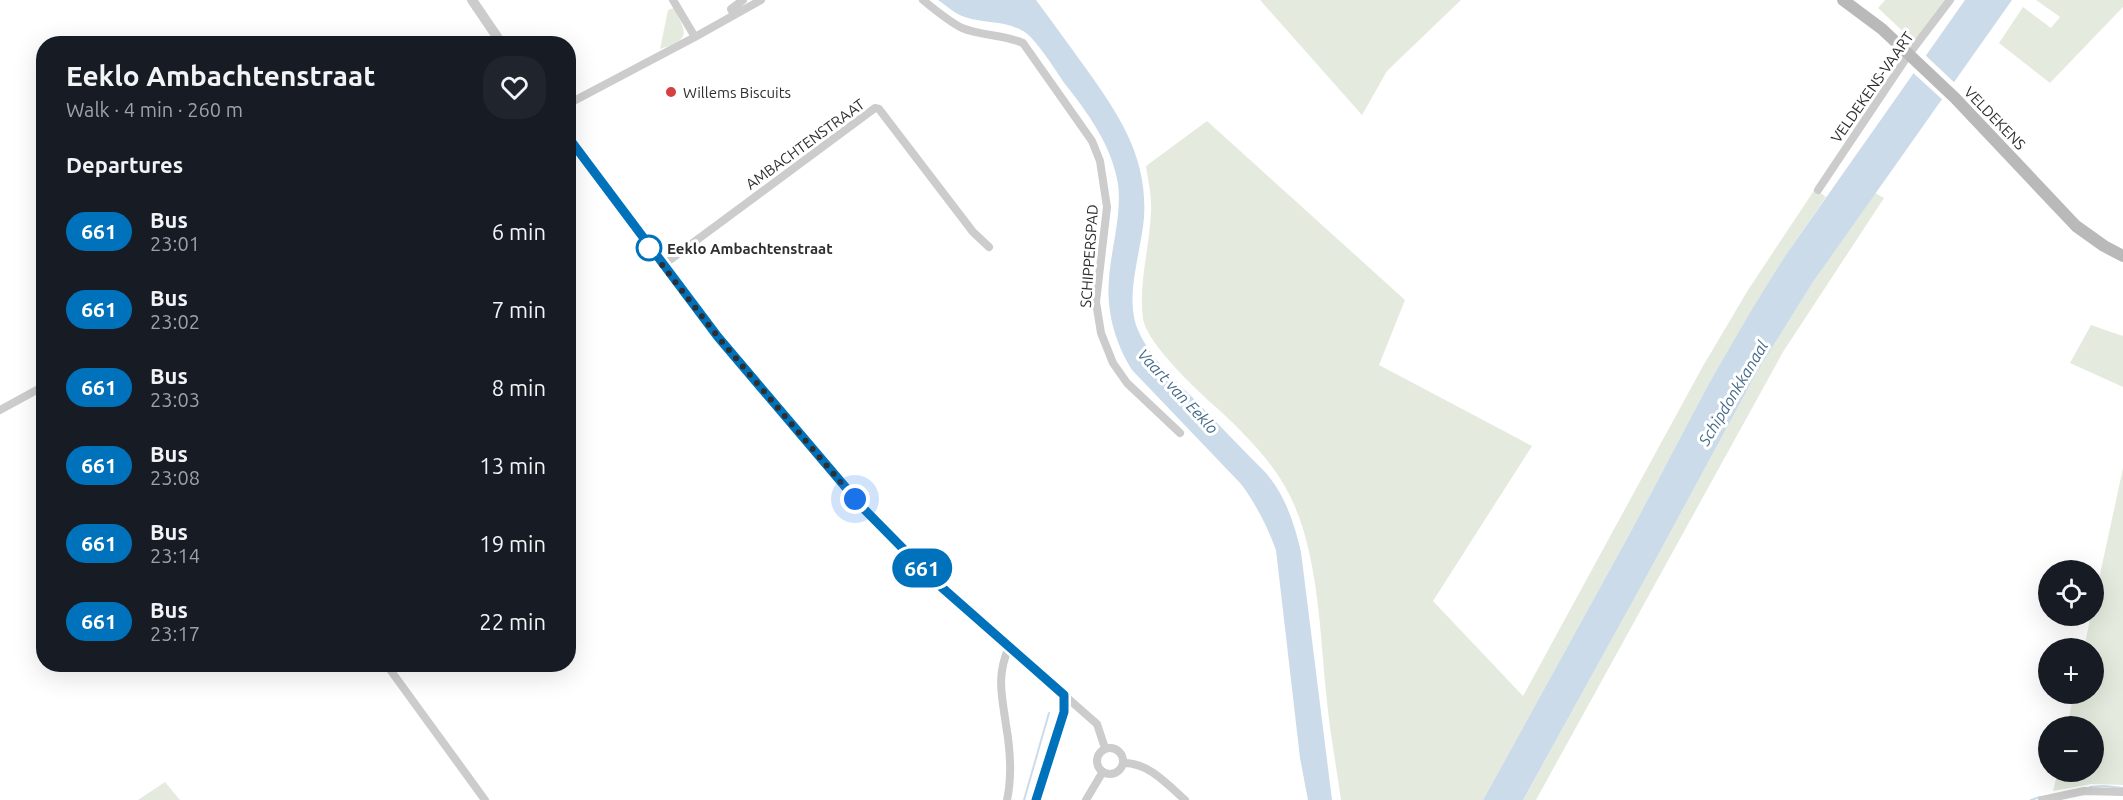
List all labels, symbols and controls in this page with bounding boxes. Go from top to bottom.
street label: VELDEKENS-VAART [1827,28,1917,146]
button: heart [483,56,546,119]
text: Eeklo Ambachtenstraat [66,60,375,91]
street label: VELDEKENS [1961,83,2029,153]
place label: Willems Biscuits [683,84,791,101]
marker: Willems Biscuits [664,85,678,99]
street label: AMBACHTENSTRAAT [742,95,868,193]
text: Walk · 4 min · 260 m [66,98,243,121]
text: Departures [66,152,183,177]
street label: SCHIPPERSPAD [1077,204,1101,308]
text: Bus [150,207,188,232]
text: 661 [81,219,117,243]
text: 6 min [492,219,546,244]
text: 23:01 [150,232,200,255]
marker: Eeklo Ambachtenstraat [636,235,662,261]
place label: Eeklo Ambachtenstraat [667,240,833,257]
text: Bus [150,285,188,310]
text: 661 [81,297,117,321]
text: 7 min [492,297,546,322]
text: 23:02 [150,310,200,333]
water label: Schipdonkkanaal [1694,337,1772,449]
water label: Vaart van Eeklo [1134,345,1222,437]
text: Bus [150,363,188,388]
text: 661 [81,375,117,399]
text: 8 min [492,375,546,400]
text: 23:03 [150,388,200,411]
text: Bus [150,441,188,466]
text: 661 [81,453,117,477]
text: 13 min [479,453,546,478]
text: 23:08 [150,466,200,489]
your location [840,484,870,514]
text: Bus [150,519,188,544]
text: 661 [81,531,117,555]
text: 19 min [479,531,546,556]
text: 23:14 [150,544,200,567]
line badge: 661 [888,548,956,588]
text: 661 [904,556,940,580]
map controls [2038,560,2104,782]
button: locate [2038,560,2104,626]
text: Bus [150,597,188,622]
text: 661 [81,609,117,633]
text: 22 min [479,609,546,634]
text: 23:17 [150,622,200,645]
button: + [2038,638,2104,704]
button: − [2038,716,2104,782]

